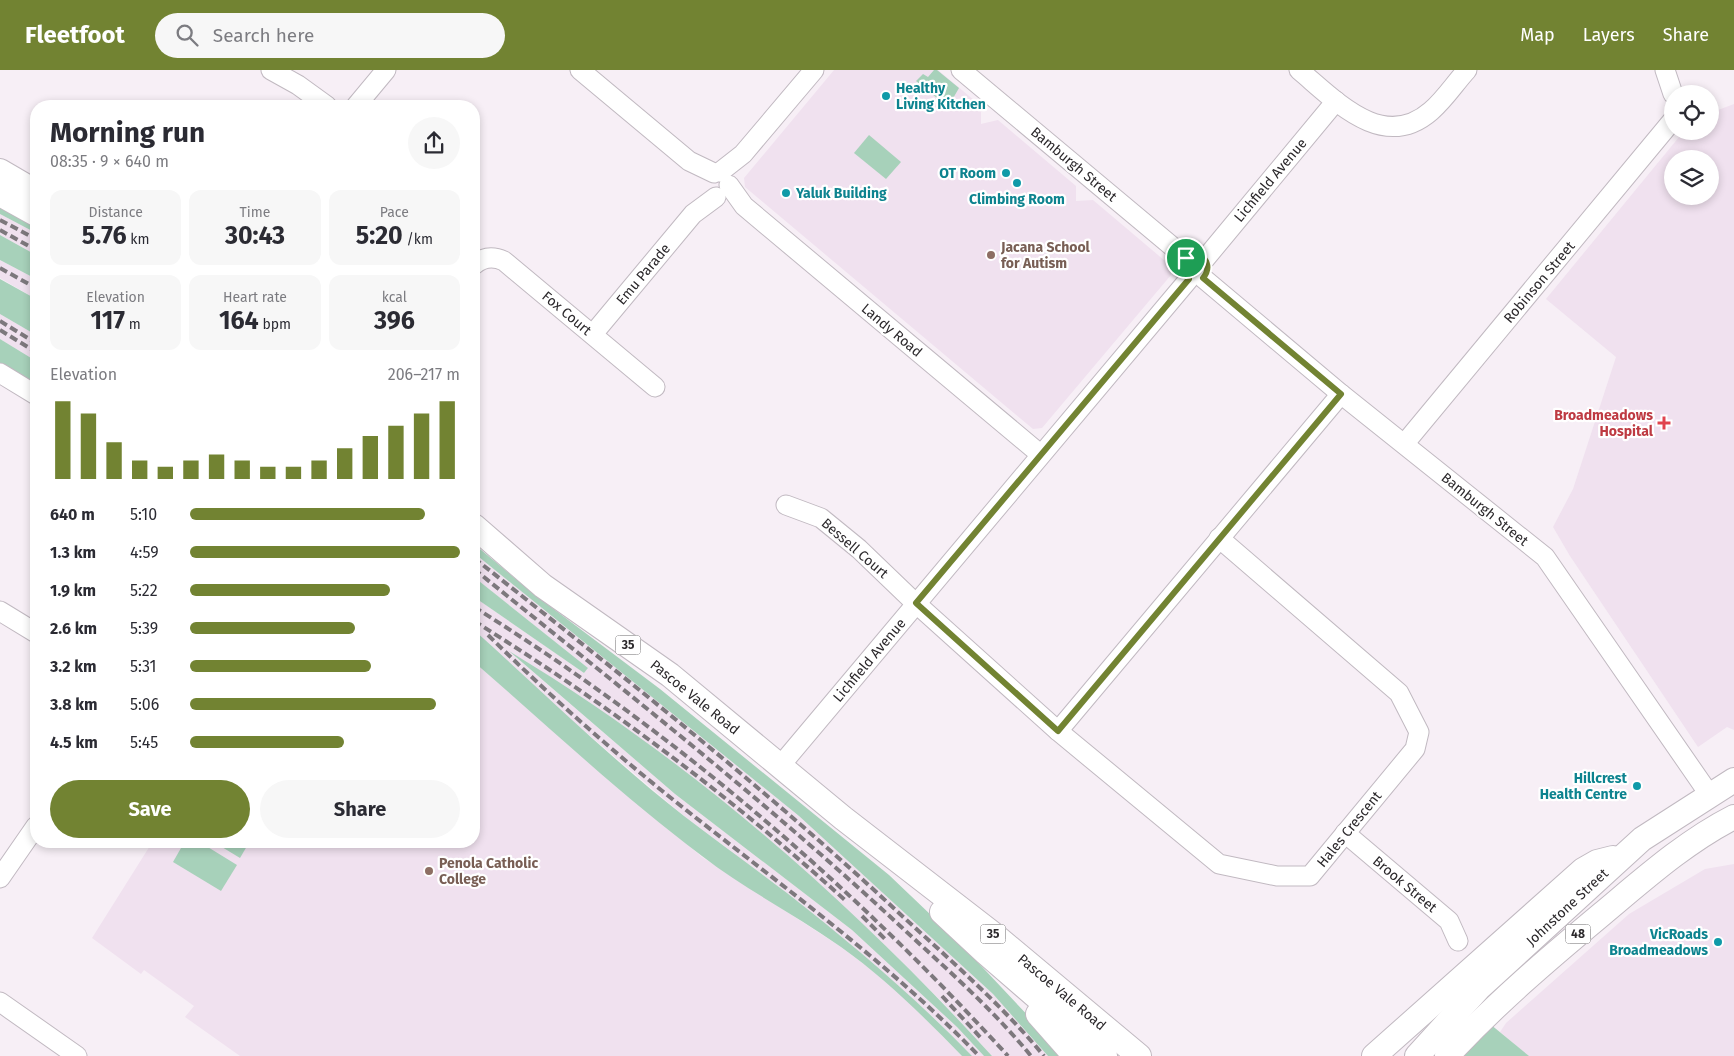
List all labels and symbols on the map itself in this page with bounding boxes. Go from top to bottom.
place label: Healthy Living Kitchen [896,80,986,113]
marker: Healthy Living Kitchen [880,90,892,102]
street label: Bamburgh Street [1027,123,1121,206]
street label: Lichfield Avenue [1230,135,1310,226]
place label: OT Room [939,165,996,182]
marker: OT Room [1000,167,1012,179]
marker: Climbing Room [1011,177,1023,189]
place label: Yaluk Building [795,185,887,202]
marker: Yaluk Building [780,187,792,199]
place label: Climbing Room [969,191,1065,208]
pin [1165,237,1207,279]
street label: Robinson Street [1500,237,1579,327]
place label: Jacana School for Autism [1000,239,1091,272]
street label: Emu Parade [613,240,674,308]
marker: Jacana School for Autism [985,249,997,261]
street label: Fox Court [539,288,596,340]
street label: Landy Road [858,300,925,361]
place label: Broadmeadows Hospital [1554,407,1654,440]
marker: Broadmeadows Hospital [1657,416,1671,430]
street label: Bamburgh Street [1438,469,1532,550]
street label: Bessell Court [818,515,892,583]
street label: Lichfield Avenue [829,615,909,706]
road number: 35 [616,636,640,654]
street label: Pascoe Vale Road [647,656,743,739]
place label: Hillcrest Health Centre [1540,770,1628,803]
marker: Hillcrest Health Centre [1631,780,1643,792]
street label: Hales Crescent [1314,787,1386,871]
street label: Brook Street [1369,853,1441,917]
place label: Penola Catholic College [439,855,538,888]
street label: Johnstone Street [1523,864,1613,950]
marker: Penola Catholic College [423,865,435,877]
road number: 35 [980,924,1006,944]
road number: 48 [1566,924,1590,944]
place label: VicRoads Broadmeadows [1609,926,1708,959]
marker: VicRoads Broadmeadows [1712,936,1724,948]
street label: Pascoe Vale Road [1014,951,1109,1034]

